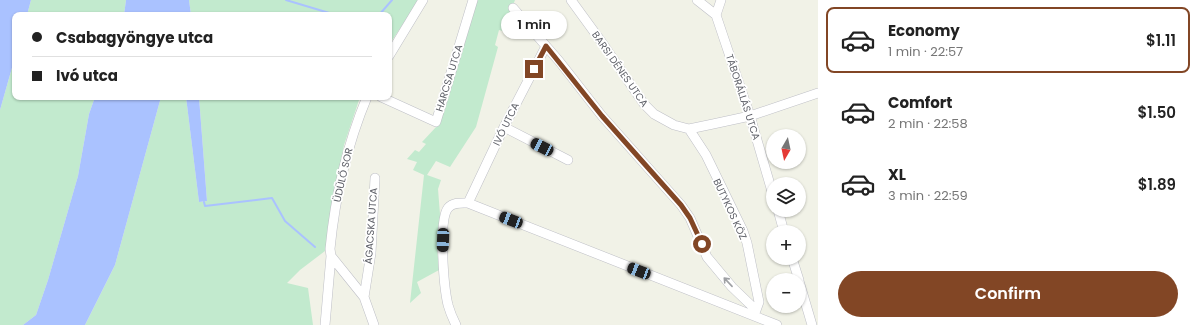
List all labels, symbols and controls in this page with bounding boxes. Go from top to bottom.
callout: 1 min [501,11,567,39]
text: 1 min [517,15,551,34]
text: Economy [888,20,960,41]
icon: car [840,22,876,58]
text: Csabagyöngye utca [56,27,213,48]
street label: BARSI DÉNES UTCA [588,28,652,110]
text: $1.11 [1146,30,1176,51]
street label: HARCSA UTCA [432,42,466,113]
text: 1 min · 22:57 [888,42,963,61]
street label: TÁBORÁLLÁS UTCA [722,52,764,142]
route end [525,60,543,78]
text: Ivó utca [56,65,118,86]
text: Comfort [888,92,952,113]
icon: car [840,94,876,130]
street label: IVÓ UTCA [489,100,523,148]
text: $1.50 [1138,102,1176,123]
text: 2 min · 22:58 [888,114,968,133]
north arrow [766,129,806,169]
map controls [766,129,806,313]
car [529,136,555,158]
street label: ÜDÜLŐ SOR [329,146,357,204]
text: XL [888,164,906,185]
icon: car [840,166,876,202]
text: $1.89 [1138,174,1176,195]
street label: BUTYKOS KÖZ [709,176,751,242]
button: layers [766,177,806,217]
text: 3 min · 22:59 [888,186,968,205]
street label: ÁGACSKA UTCA [361,187,381,265]
car [498,210,524,230]
button: + [766,225,806,265]
car [437,228,449,252]
route start [693,235,711,253]
car [626,261,652,281]
button: Confirm [838,271,1178,317]
button: − [766,273,806,313]
one-way arrow [724,277,733,287]

